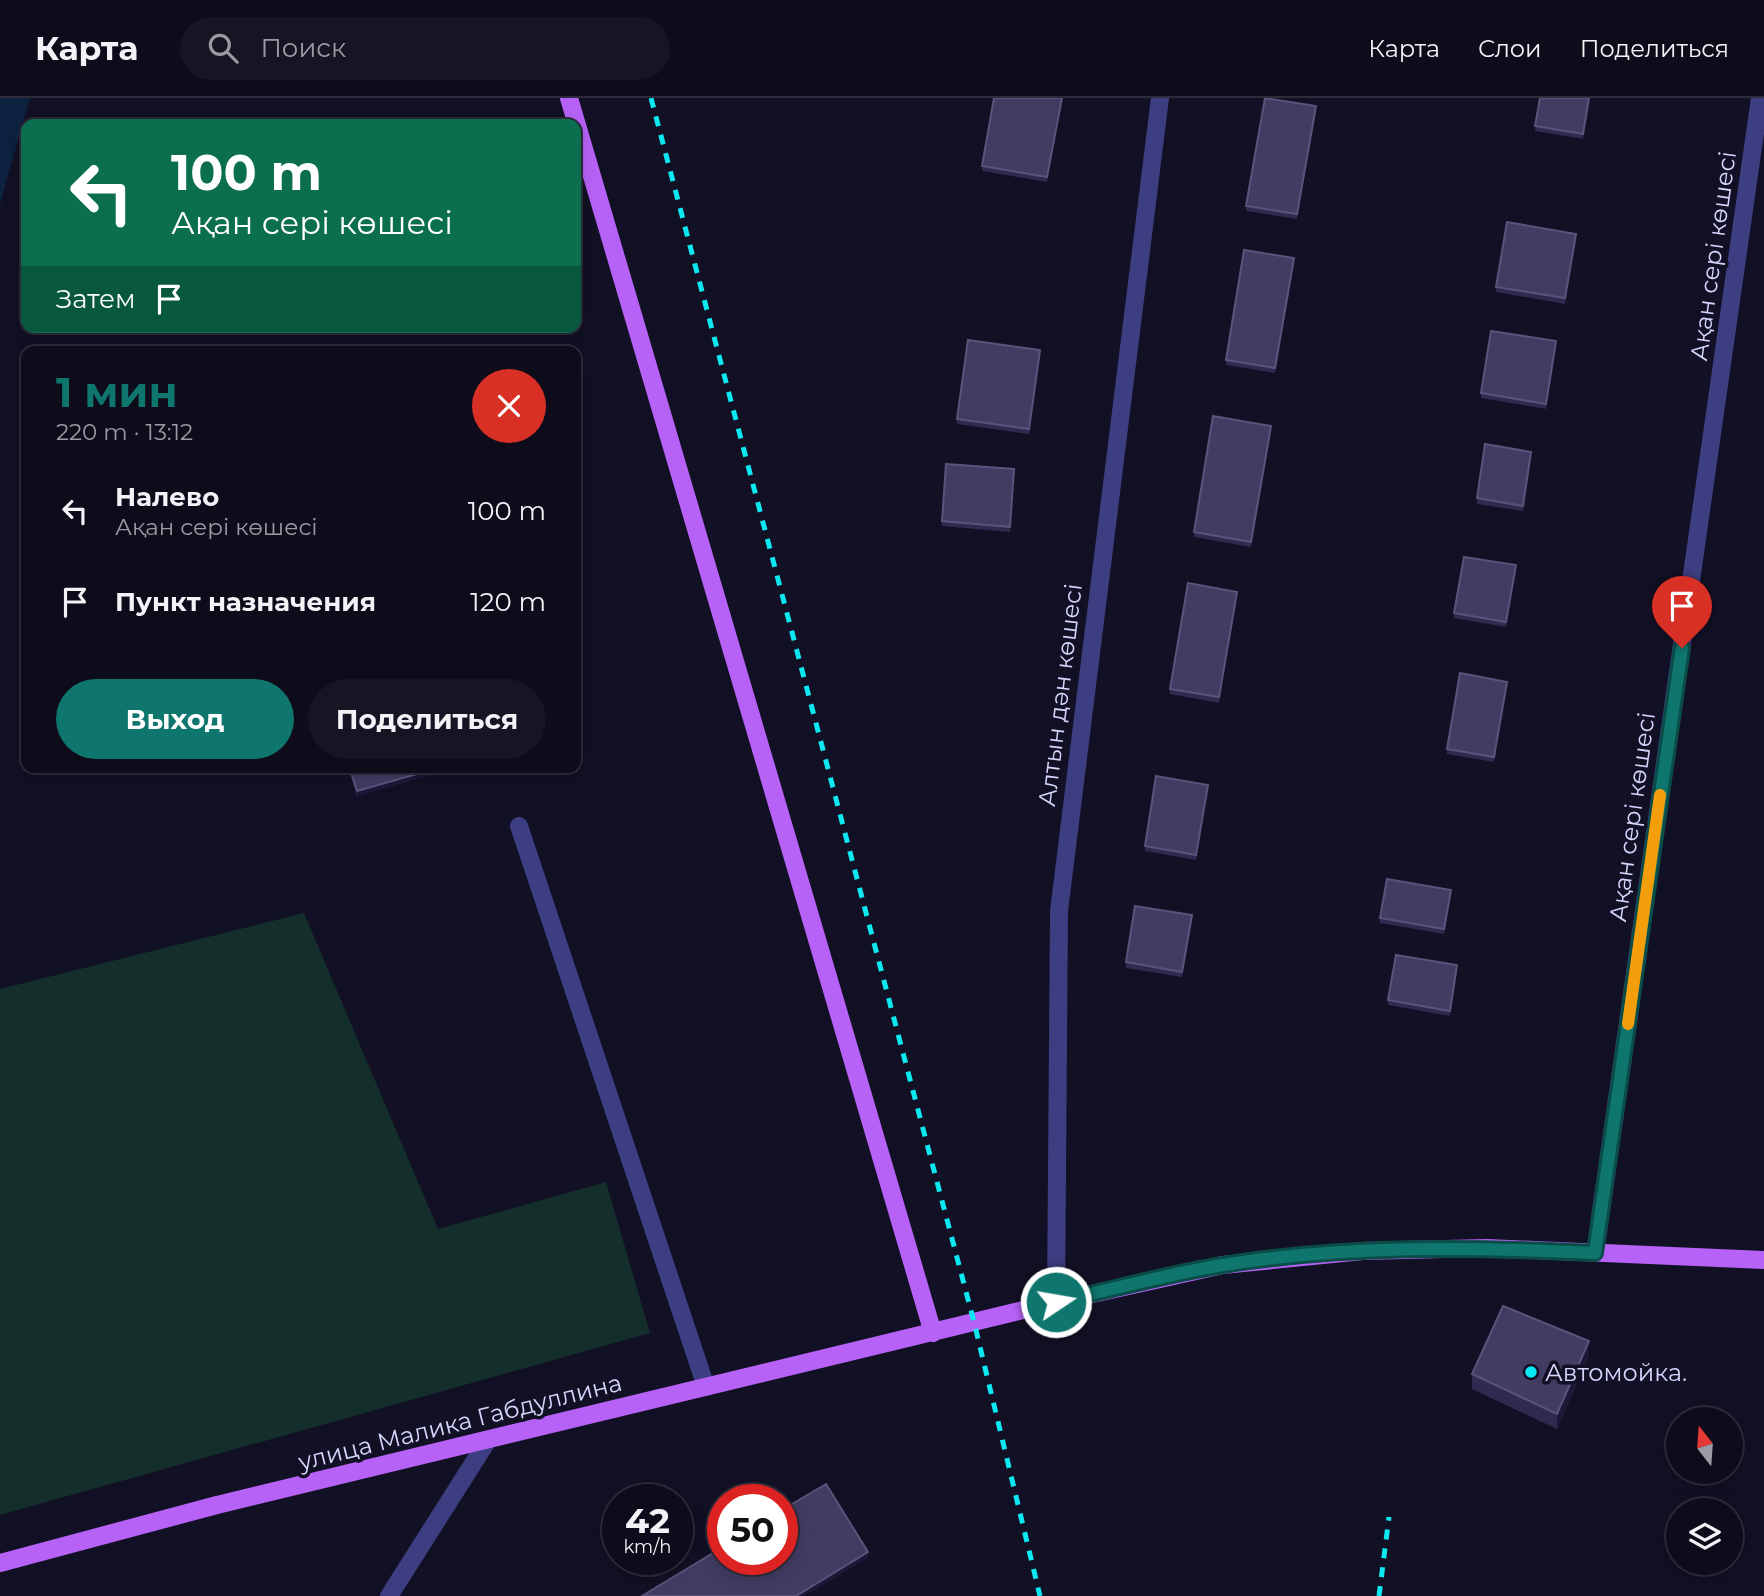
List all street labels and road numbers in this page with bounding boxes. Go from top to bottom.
street label: Ақан сері көшесі [1684,149,1742,363]
street label: Алтын дән көшесі [1032,582,1088,808]
street label: Ақан сері көшесі [1603,710,1661,924]
street label: улица Малика Габдуллина [294,1368,625,1477]

